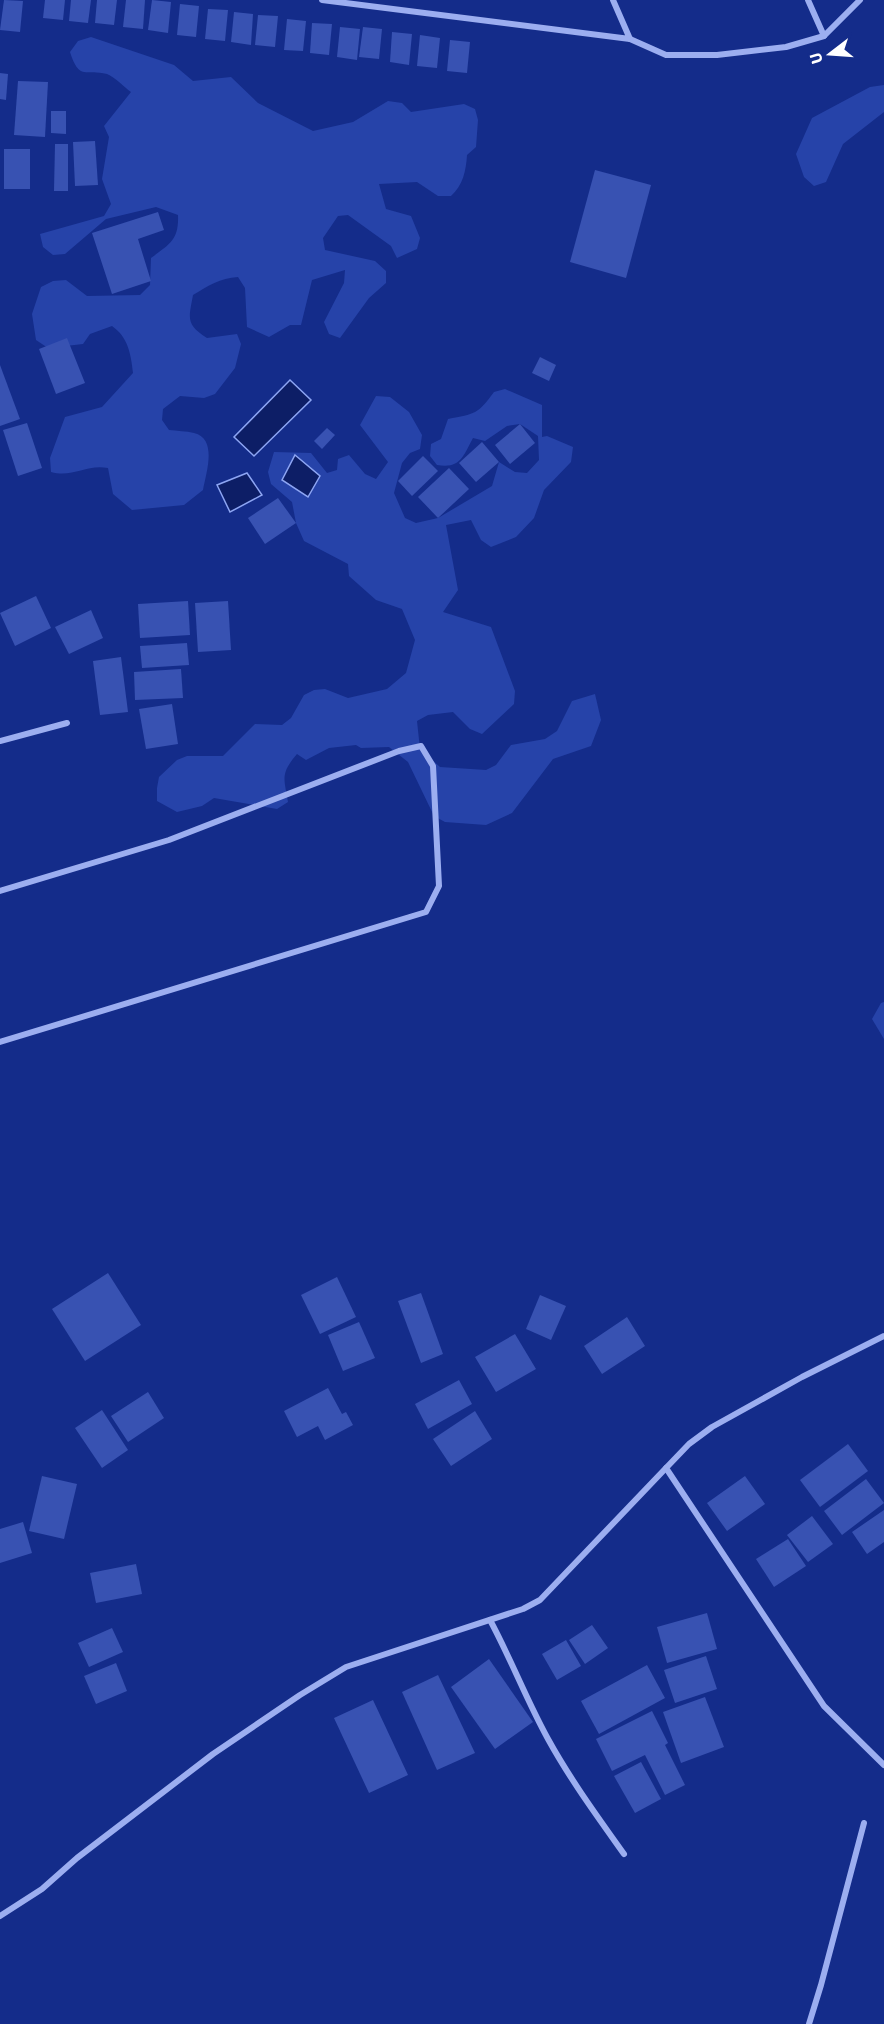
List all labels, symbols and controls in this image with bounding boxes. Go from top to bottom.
north arrow [800,24,860,84]
text: U [805,50,828,66]

